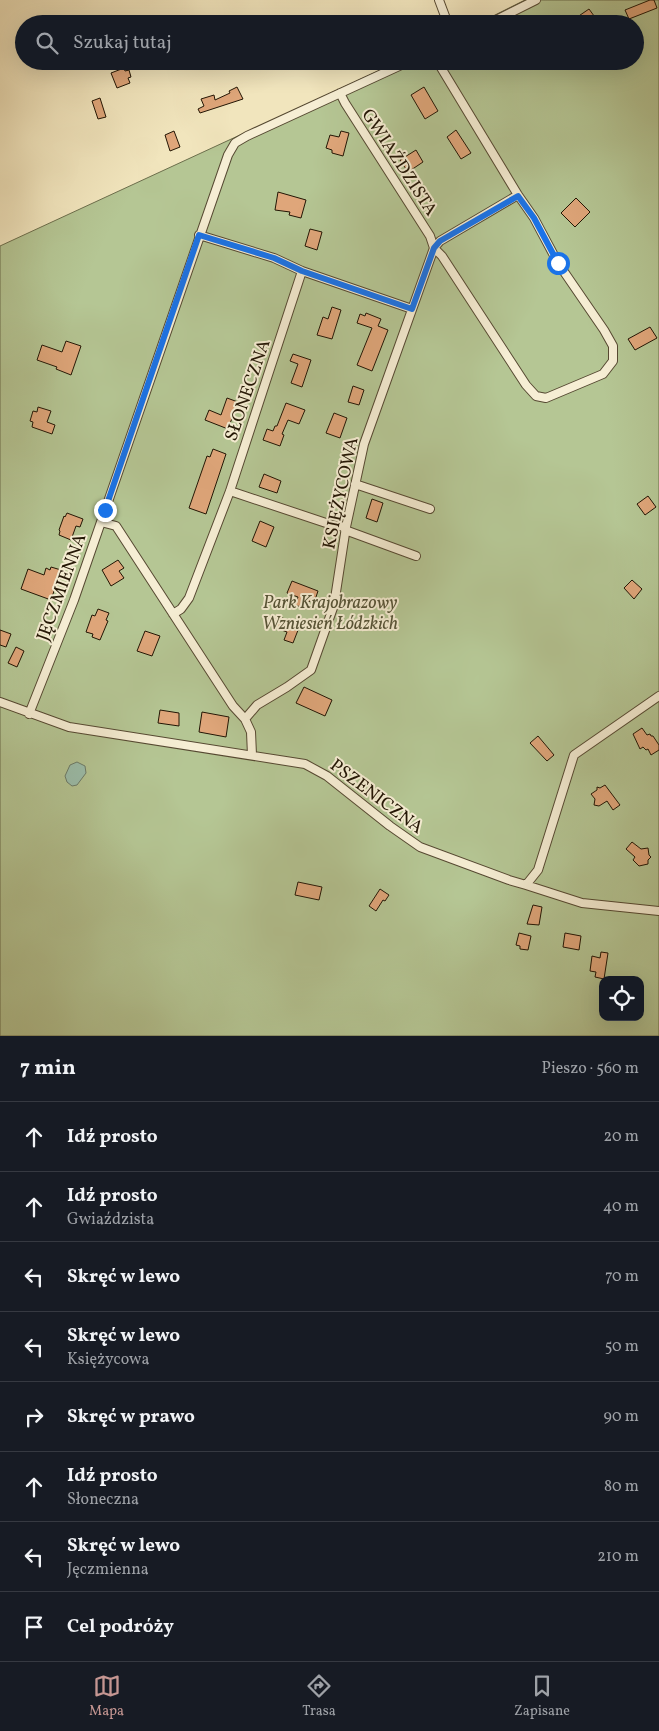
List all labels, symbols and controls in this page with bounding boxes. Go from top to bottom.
search box [15,15,644,70]
icon: search [33,29,61,57]
text: Szukaj tutaj [73,30,172,56]
street label: GWIAŹDZISTA [355,104,443,221]
route start [547,252,570,275]
street label: SŁONECZNA [219,336,278,445]
street label: KSIĘŻYCOWA [317,435,366,552]
route end [94,499,117,522]
street label: JĘCZMIENNA [31,530,94,645]
park label: Park Krajobrazowy Wzniesień Łódzkich [262,591,398,637]
street label: PSZENICZNA [324,754,428,841]
map controls [599,976,644,1021]
button: locate [599,976,644,1021]
text: 7 min [20,1054,76,1083]
text: Pieszo · 560 m [542,1058,639,1080]
icon: ahead [20,1123,48,1151]
text: Idź prosto [67,1124,158,1150]
text: 20 m [604,1126,639,1148]
text: Idź prosto [67,1183,158,1209]
icon: ahead [20,1193,48,1221]
text: 40 m [603,1196,639,1218]
text: Gwiaździsta [67,1209,154,1231]
icon: left [20,1263,48,1291]
text: Skręć w lewo [67,1264,180,1290]
text: 70 m [605,1266,639,1288]
text: Skręć w lewo [67,1323,180,1349]
icon: left [20,1333,48,1361]
text: 50 m [605,1336,639,1358]
text: Księżycowa [67,1349,149,1371]
icon: right [20,1403,48,1431]
text: Skręć w prawo [67,1404,195,1430]
text: 90 m [603,1406,639,1428]
text: Idź prosto [67,1463,158,1489]
icon: ahead [20,1473,48,1501]
text: 80 m [604,1476,639,1498]
text: Słoneczna [67,1489,139,1511]
text: Skręć w lewo [67,1533,180,1559]
icon: left [20,1543,48,1571]
text: 210 m [597,1546,639,1568]
text: Jęczmienna [67,1559,149,1581]
icon: arrive [20,1613,48,1641]
text: Cel podróży [67,1614,174,1640]
tab: Mapa [89,1672,124,1721]
tab: Trasa [302,1672,336,1721]
tab: Zapisane [514,1672,570,1721]

